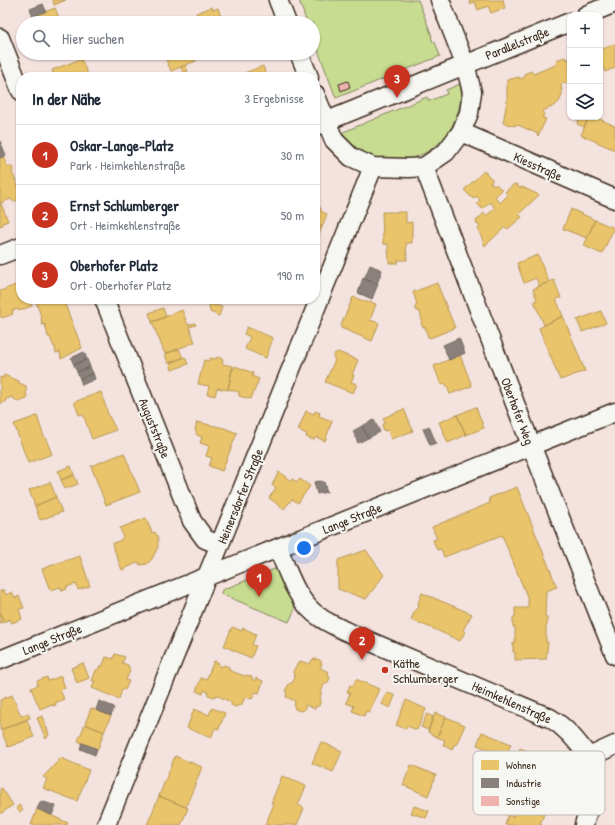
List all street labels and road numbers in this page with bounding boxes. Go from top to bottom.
street label: Parallelstraße [482,22,552,64]
street label: Kiesstraße [511,147,565,185]
street label: Oberhofer Weg [497,375,539,447]
street label: Auguststraße [135,395,175,461]
street label: Heinersdorfer Straße [213,446,267,546]
street label: Lange Straße [320,498,384,538]
street label: Lange Straße [20,619,84,659]
street label: Heimkehlenstraße [469,676,555,728]

